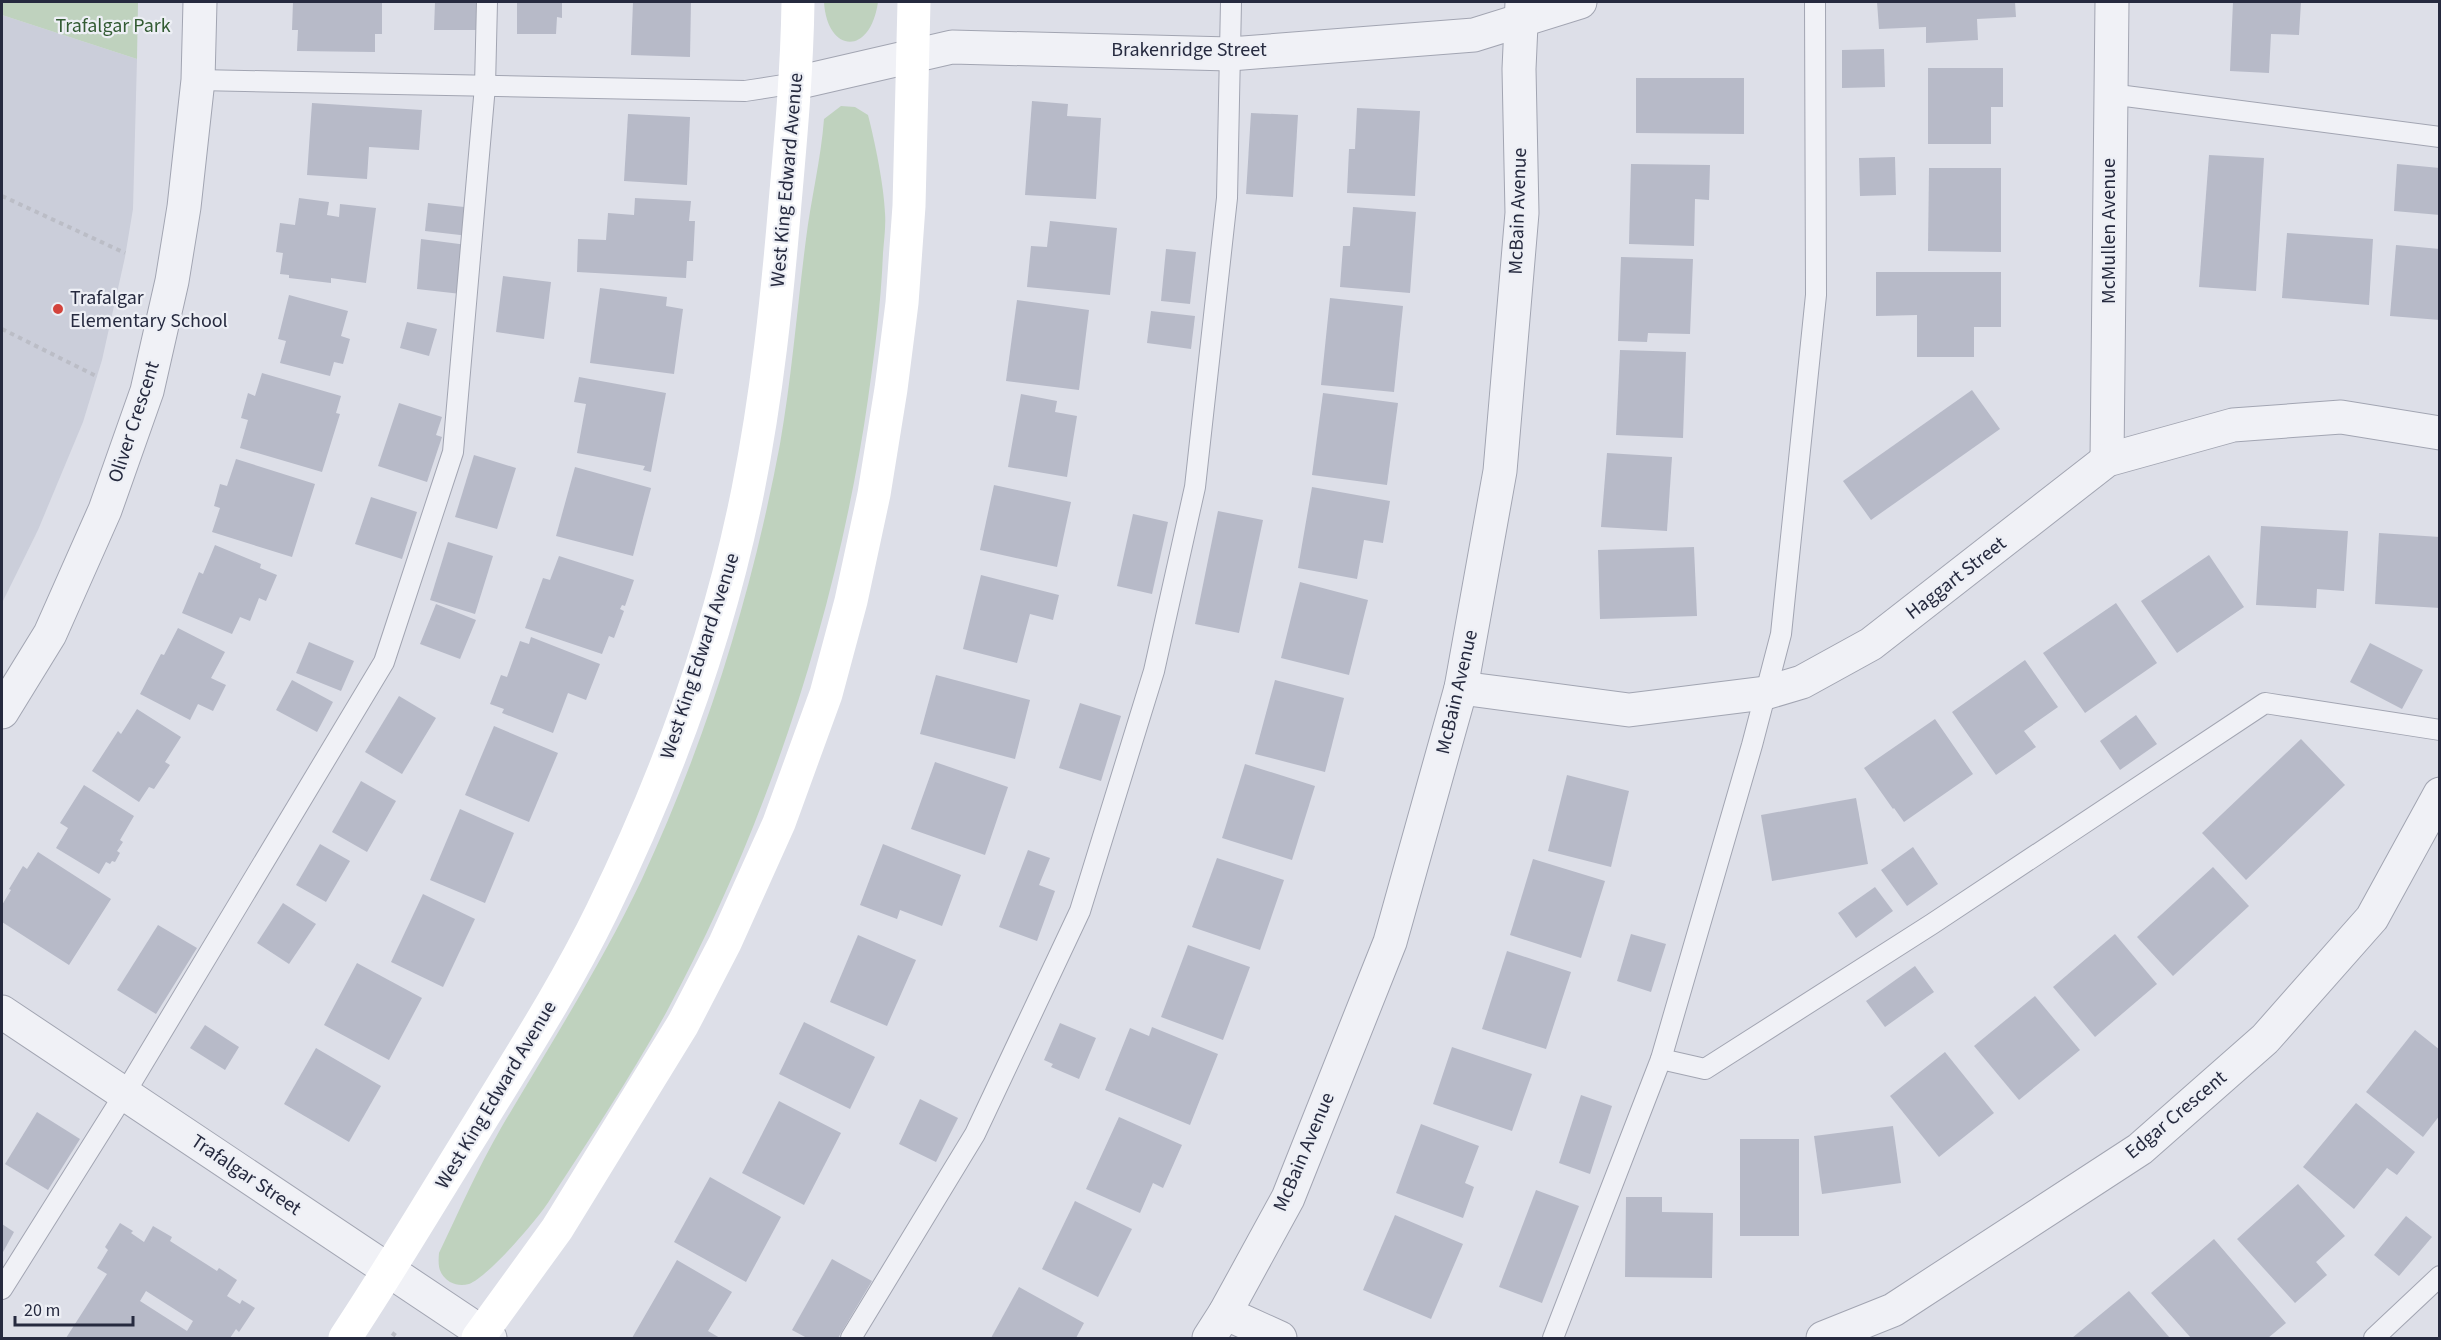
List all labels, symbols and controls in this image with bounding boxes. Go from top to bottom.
park label: Trafalgar Park [55,12,171,40]
street label: Brakenridge Street [1111,36,1267,64]
street label: West King Edward Avenue [764,72,810,288]
street label: McBain Avenue [1502,147,1534,275]
street label: McMullen Avenue [2095,158,2123,304]
place label: Trafalgar Elementary School [70,284,228,335]
marker: Trafalgar Elementary School [51,302,65,316]
street label: Oliver Crescent [101,357,167,486]
street label: Haggart Street [1900,530,2012,626]
street label: West King Edward Avenue [653,549,747,763]
street label: McBain Avenue [1429,627,1485,757]
street label: West King Edward Avenue [429,996,563,1194]
street label: Edgar Crescent [2119,1064,2233,1166]
street label: McBain Avenue [1266,1088,1342,1216]
street label: Trafalgar Street [185,1128,307,1222]
scale bar [15,1289,134,1327]
text: 20 m [24,1298,60,1323]

